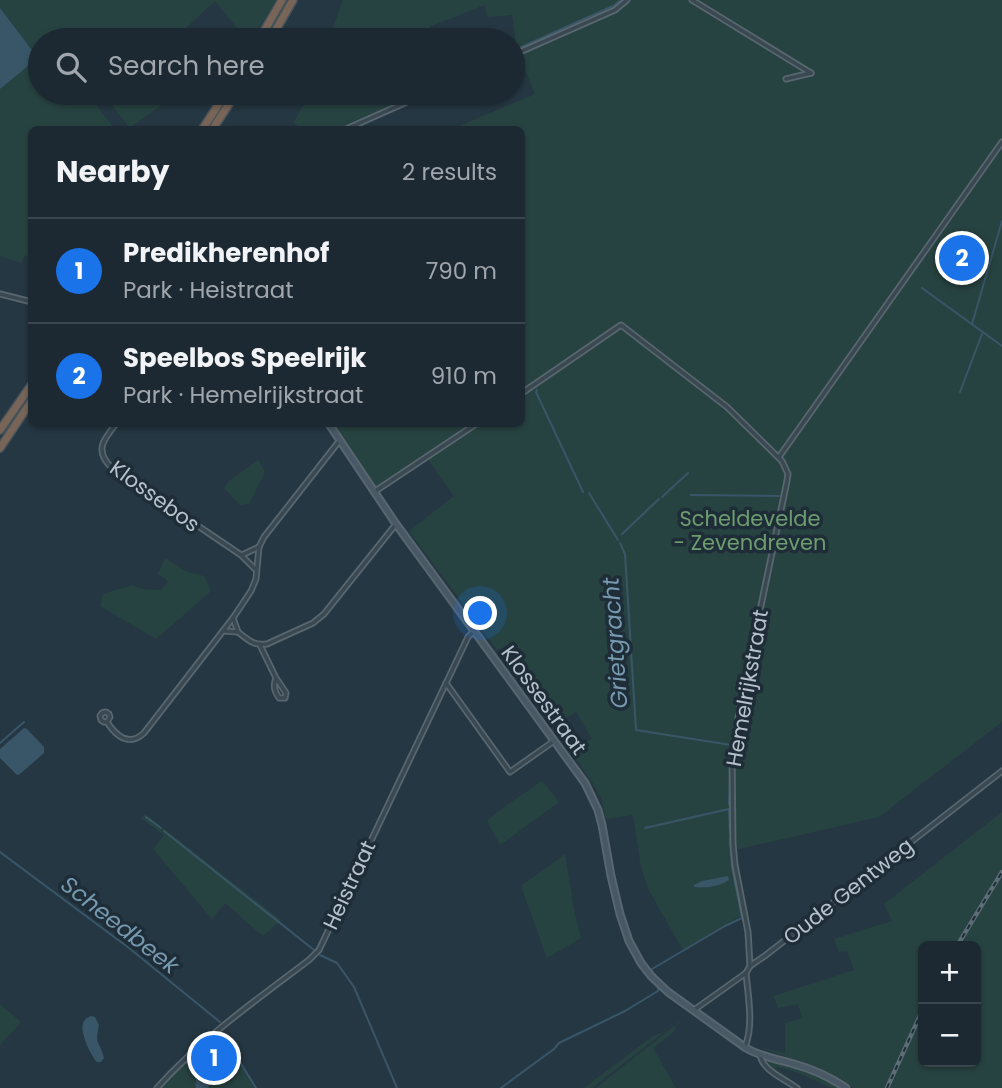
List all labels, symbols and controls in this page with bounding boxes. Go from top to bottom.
search box [28,28,525,105]
icon: search [52,48,90,86]
text: Search here [108,48,265,84]
text: Nearby [56,150,170,193]
text: 2 results [402,156,497,188]
pin: 2 [939,232,985,284]
text: Predikherenhof [123,235,329,271]
text: 1 [75,255,83,287]
text: 790 m [426,255,497,287]
text: Park · Heistraat [123,274,294,306]
text: Speelbos Speelrijk [123,340,366,376]
text: 2 [72,360,86,392]
text: 910 m [431,360,497,392]
text: Park · Hemelrijkstraat [123,379,363,411]
street label: Klossebos [104,453,206,539]
park label: Scheldevelde - Zevendreven [673,504,827,557]
water label: Grietgracht [594,576,636,710]
your location [463,596,497,630]
street label: Hemelrijkstraat [719,607,775,769]
street label: Klossestraat [494,639,594,761]
street label: Oude Gentweg [777,831,919,951]
street label: Heistraat [316,836,382,934]
water label: Scheedbeek [54,869,187,982]
map controls [918,941,981,1067]
button: + [918,941,981,1004]
button: − [918,1004,981,1067]
pin: 1 [191,1032,237,1084]

